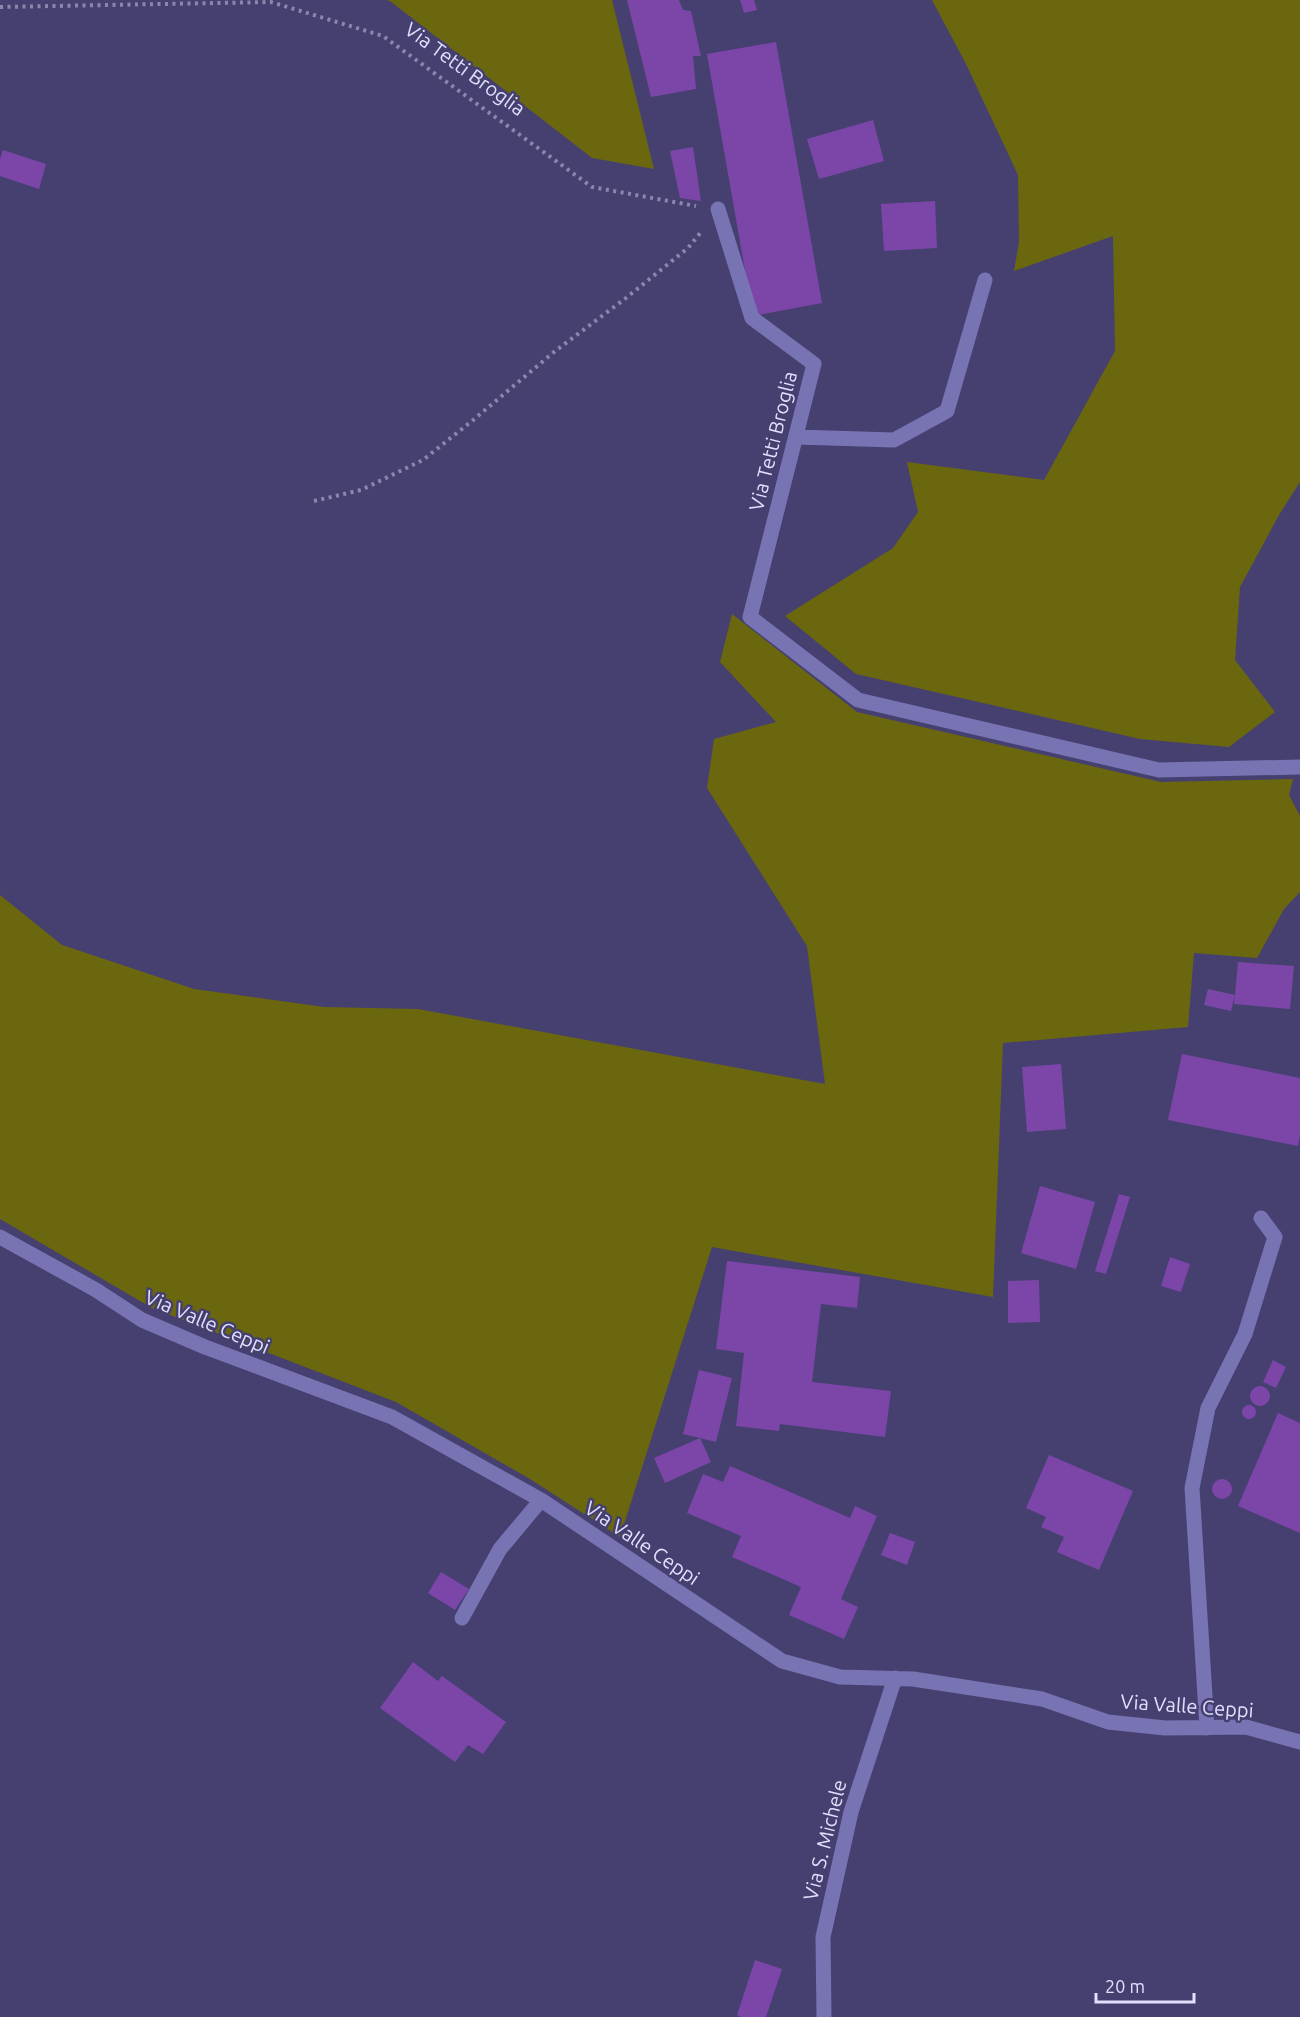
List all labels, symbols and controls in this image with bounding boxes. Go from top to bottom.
street label: Via Tetti Broglia [401,17,530,120]
street label: Via Tetti Broglia [744,369,801,513]
street label: Via Valle Ceppi [141,1285,273,1358]
street label: Via Valle Ceppi [581,1496,704,1589]
street label: Via Valle Ceppi [1120,1689,1254,1722]
street label: Via S. Michele [798,1777,851,1903]
scale bar [1096,1966,1194,2004]
text: 20 m [1105,1976,1145,1996]

